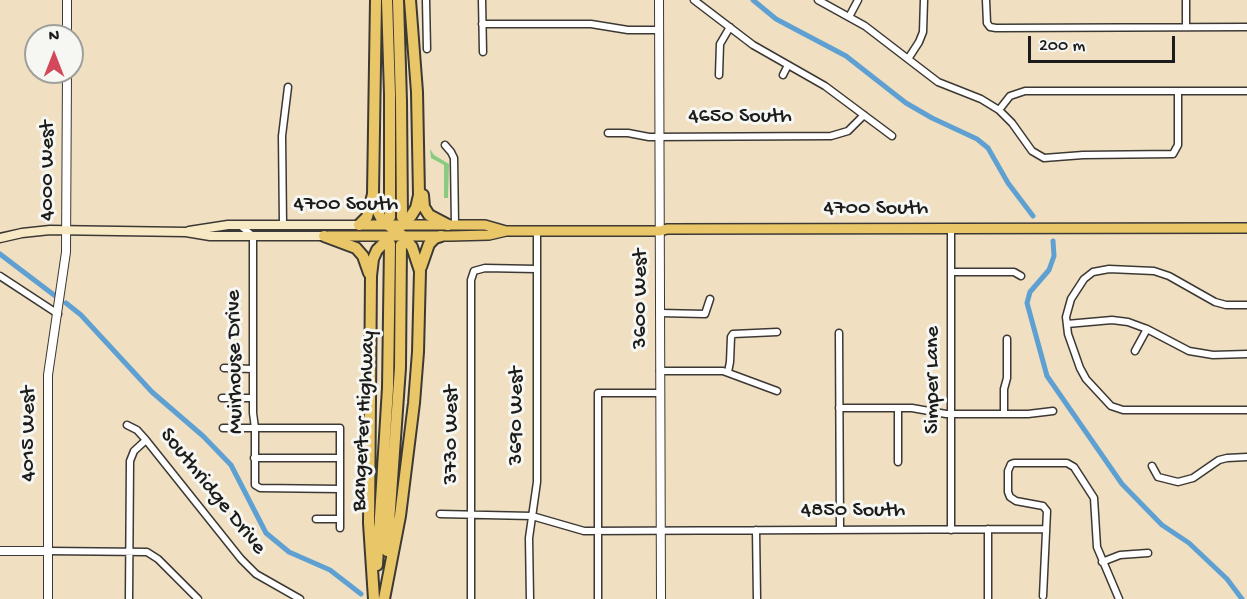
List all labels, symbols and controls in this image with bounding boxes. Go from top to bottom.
north arrow [24,24,84,84]
scale bar [1031,24,1178,62]
text: N [49,28,59,47]
text: 200 m [1039,36,1085,57]
street label: 4650 South [688,105,792,131]
street label: 4000 West [36,121,62,221]
street label: 4700 South [294,193,398,219]
street label: 4700 South [824,197,928,223]
street label: 3600 West [629,249,655,349]
street label: Muirhouse Drive [222,290,250,434]
street label: Simper Lane [921,326,947,434]
street label: Bangerter Highway [347,330,383,512]
street label: 3690 West [505,367,531,465]
street label: 3730 West [440,385,466,485]
street label: 4015 West [17,386,43,482]
street label: Southridge Drive [153,423,271,561]
street label: 4850 South [801,499,905,525]

